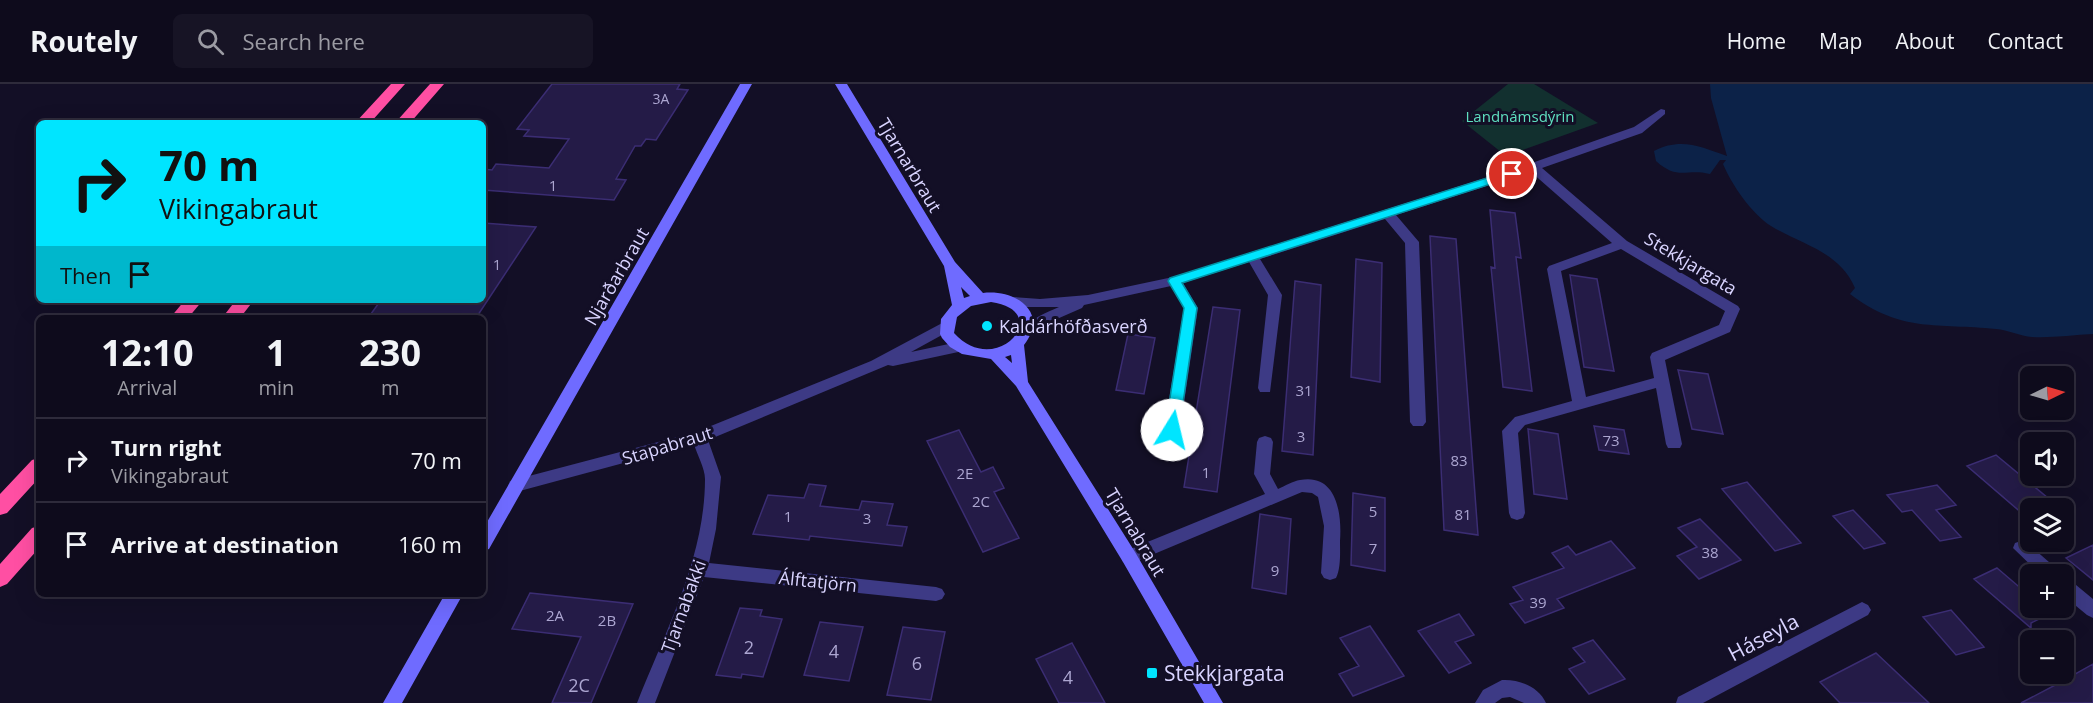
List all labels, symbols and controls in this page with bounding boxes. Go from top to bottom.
search box [173,14,593,68]
text: Routely [30,22,137,60]
icon: search [194,25,227,58]
text: Search here [242,26,365,56]
text: Home [1727,27,1786,55]
text: Map [1819,27,1862,55]
text: About [1895,27,1955,55]
text: Contact [1988,27,2063,55]
house number: 3A [653,89,670,108]
park label: Landnámsdýrin [1466,106,1574,126]
street label: Tjarnarbraut [872,113,948,217]
text: 70 m [159,136,259,193]
icon: right [60,144,138,222]
pin [1486,148,1537,199]
icon: arrive [1495,157,1528,190]
house number: 1 [549,175,557,195]
text: Vikingabraut [159,190,318,227]
street label: Njarðarbraut [578,223,654,329]
street label: Stekkjargata [1641,226,1741,300]
house number: 1 [493,254,501,274]
icon: arrive [123,258,156,291]
text: Then [60,260,111,290]
place label: Kaldárhöfðasverð [999,314,1147,338]
marker: Kaldárhöfðasverð [980,319,994,333]
text: 12:10 [101,328,194,377]
text: 1 [266,328,287,377]
text: 230 [359,328,421,377]
north arrow [2020,366,2074,420]
map controls [2020,366,2074,684]
text: Arrival [117,374,177,401]
text: min [258,374,294,401]
text: m [381,374,399,401]
house number: 31 [1295,380,1313,400]
position arrow [1140,398,1204,462]
street label: Stapabraut [619,420,715,470]
house number: 3 [1297,426,1305,446]
house number: 73 [1602,430,1620,450]
text: Turn right [111,432,222,462]
button: sound [2020,432,2074,486]
icon: right [60,444,93,477]
text: 70 m [411,445,462,475]
house number: 83 [1450,450,1468,470]
text: Vikingabraut [111,462,229,489]
house number: 1 [1202,462,1210,482]
house number: 2E [957,463,973,483]
street label: Tjarnabraut [1100,484,1172,580]
house number: 2C [972,491,990,511]
button: layers [2020,498,2074,552]
house number: 5 [1369,501,1377,521]
house number: 81 [1454,504,1472,524]
house number: 1 [784,506,792,526]
house number: 3 [863,508,871,528]
icon: arrive [60,528,93,561]
text: Arrive at destination [111,529,339,559]
text: 160 m [398,529,462,559]
house number: 7 [1369,538,1377,558]
house number: 38 [1701,542,1719,562]
street label: Tjarnabakki [655,556,711,656]
house number: 9 [1271,560,1279,580]
button: + [2020,564,2074,618]
street label: Álftatjörn [778,565,858,597]
house number: 39 [1529,592,1547,612]
house number: 2A [546,605,565,625]
street label: Háseyla [1723,607,1803,667]
house number: 2B [598,610,616,630]
button: − [2020,630,2074,684]
house number: 2 [744,635,754,659]
house number: 4 [829,639,839,663]
house number: 6 [912,651,922,675]
place label: Stekkjargata [1164,659,1285,687]
house number: 4 [1063,665,1073,689]
marker: Stekkjargata [1145,666,1159,680]
house number: 2C [568,673,590,697]

